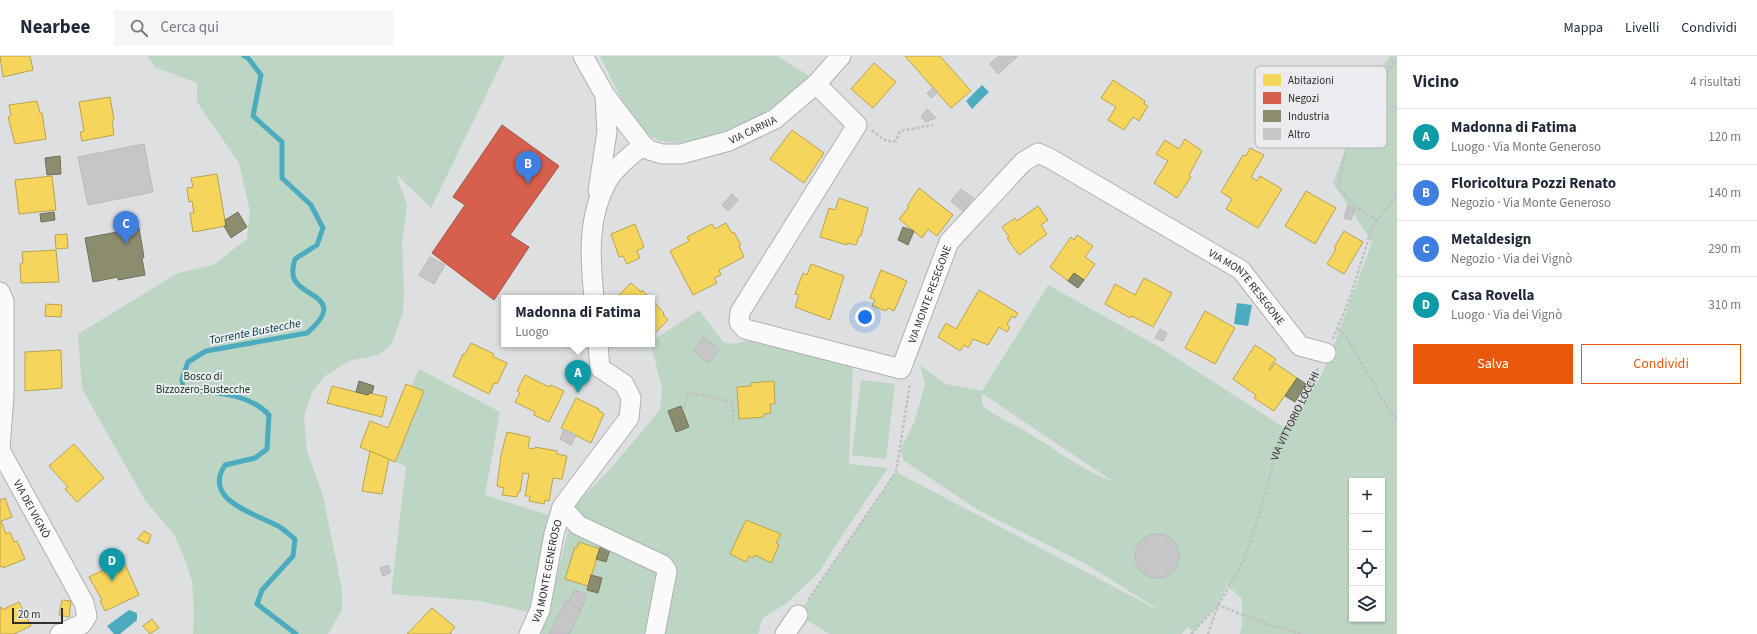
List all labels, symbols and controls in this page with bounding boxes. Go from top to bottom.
search box [114,10,394,46]
text: Nearbee [20,14,90,41]
icon: search [128,17,150,39]
text: Cerca qui [160,17,219,38]
text: Mappa [1563,18,1603,38]
text: Livelli [1625,18,1659,38]
text: Condividi [1681,18,1737,38]
legend [1255,66,1387,148]
text: Vicino [1413,70,1459,94]
text: Abitazioni [1288,73,1334,88]
text: 4 risultati [1690,73,1741,91]
text: Negozi [1288,91,1319,106]
text: Industria [1288,109,1329,124]
street label: VIA CARNIA [726,112,779,147]
text: Madonna di Fatima [1451,117,1577,138]
text: Altro [1288,127,1310,142]
text: A [1422,128,1430,146]
text: 120 m [1708,128,1741,146]
text: Luogo · Via Monte Generoso [1451,138,1601,156]
pin: B [515,151,541,184]
text: Floricoltura Pozzi Renato [1451,173,1616,194]
text: B [1422,184,1430,202]
text: 140 m [1708,184,1741,202]
text: Negozio · Via Monte Generoso [1451,194,1611,212]
pin: C [113,211,139,244]
text: Metaldesign [1451,229,1531,250]
text: C [1422,240,1430,258]
text: 290 m [1708,240,1741,258]
street label: VIA MONTE RESEGONE [904,243,955,345]
street label: VIA MONTE RESEGONE [1206,245,1288,328]
text: Negozio · Via dei Vignò [1451,250,1572,268]
text: Casa Rovella [1451,285,1534,306]
popup [501,295,655,347]
text: D [1422,296,1430,314]
text: 310 m [1708,296,1741,314]
text: Madonna di Fatima [515,302,641,323]
text: Luogo · Via dei Vignò [1451,306,1562,324]
your location [855,307,875,327]
water label: Torrente Bustecche [208,315,303,349]
text: Luogo [515,323,549,341]
button: Salva [1413,344,1573,384]
button: Condividi [1581,344,1741,384]
pin: A [565,360,591,393]
park label: Bosco di Bizzozero-Bustecche [156,369,251,397]
street label: VIA VITTORIO LOCCHI [1267,369,1323,462]
street label: VIA DEI VIGNÒ [10,477,54,541]
map controls [1349,478,1385,622]
button: + [1349,478,1385,514]
button: − [1349,514,1385,550]
street label: VIA MONTE GENEROSO [528,517,565,625]
pin: D [99,548,125,581]
button: locate [1349,550,1385,586]
button: layers [1349,586,1385,622]
scale bar [12,606,63,625]
text: 20 m [18,607,40,622]

